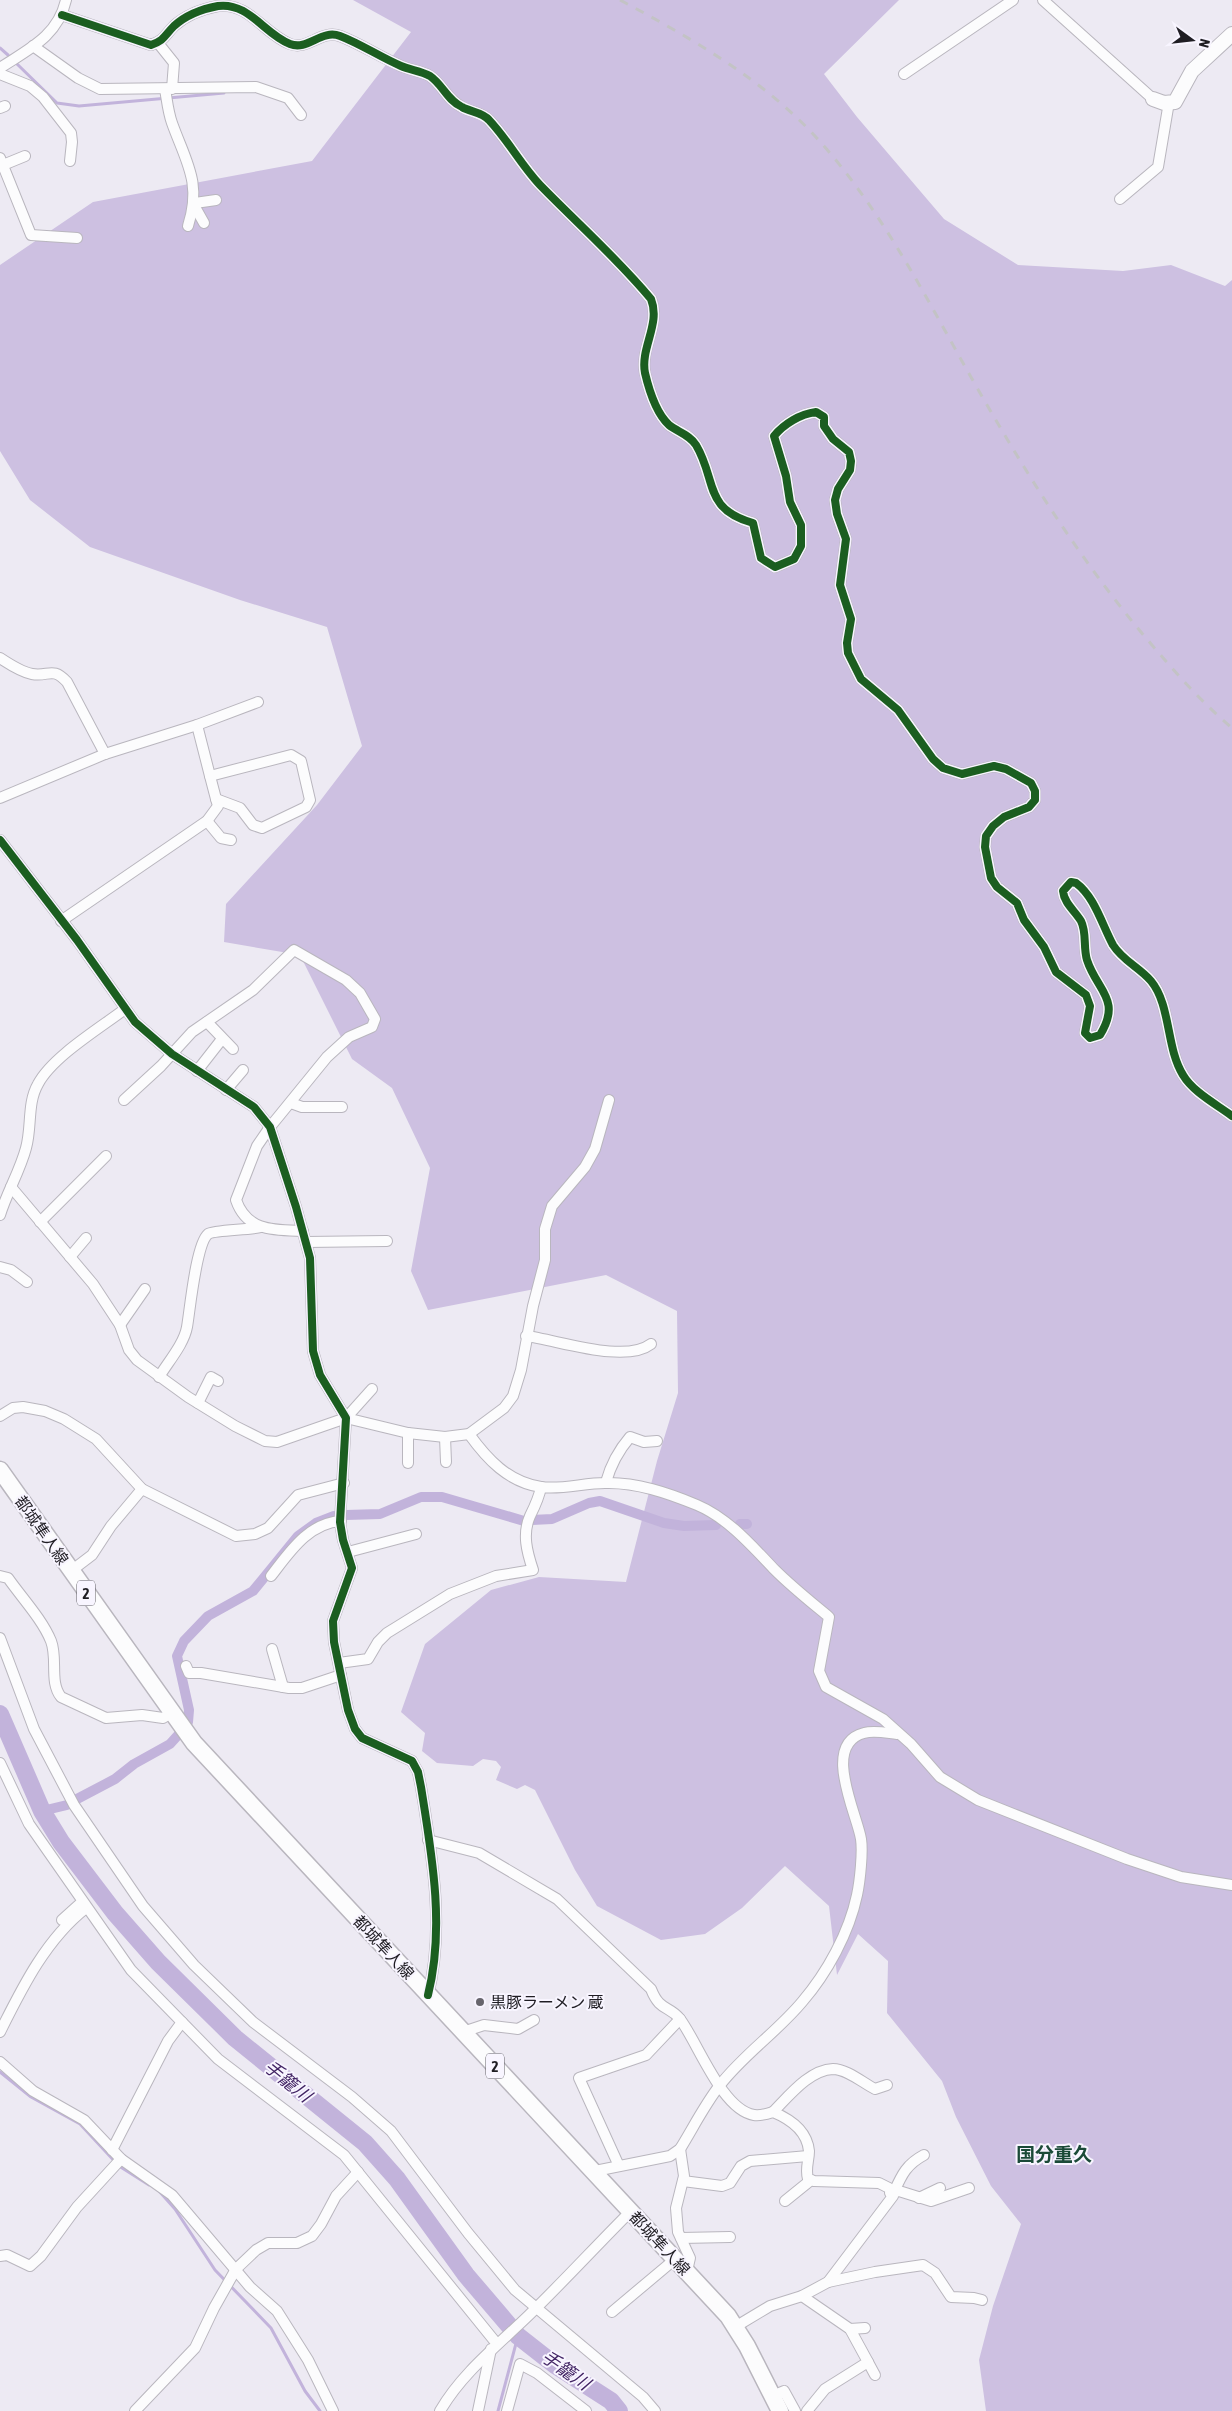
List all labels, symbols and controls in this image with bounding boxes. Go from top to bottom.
north arrow [1167,15,1217,65]
text: N [1196,37,1213,49]
street label: 都城隼人線 [12,1492,72,1568]
road number: 2 [77,1580,95,1606]
street label: 都城隼人線 [350,1912,418,1982]
place label: 黒豚ラーメン 蔵 [490,1993,604,2011]
marker: 黒豚ラーメン 蔵 [474,1996,486,2008]
road number: 2 [486,2054,504,2078]
water label: 手籠川 [260,2056,317,2107]
district label: 国分重久 [1016,2143,1092,2165]
street label: 都城隼人線 [626,2208,694,2278]
water label: 手籠川 [538,2346,596,2395]

